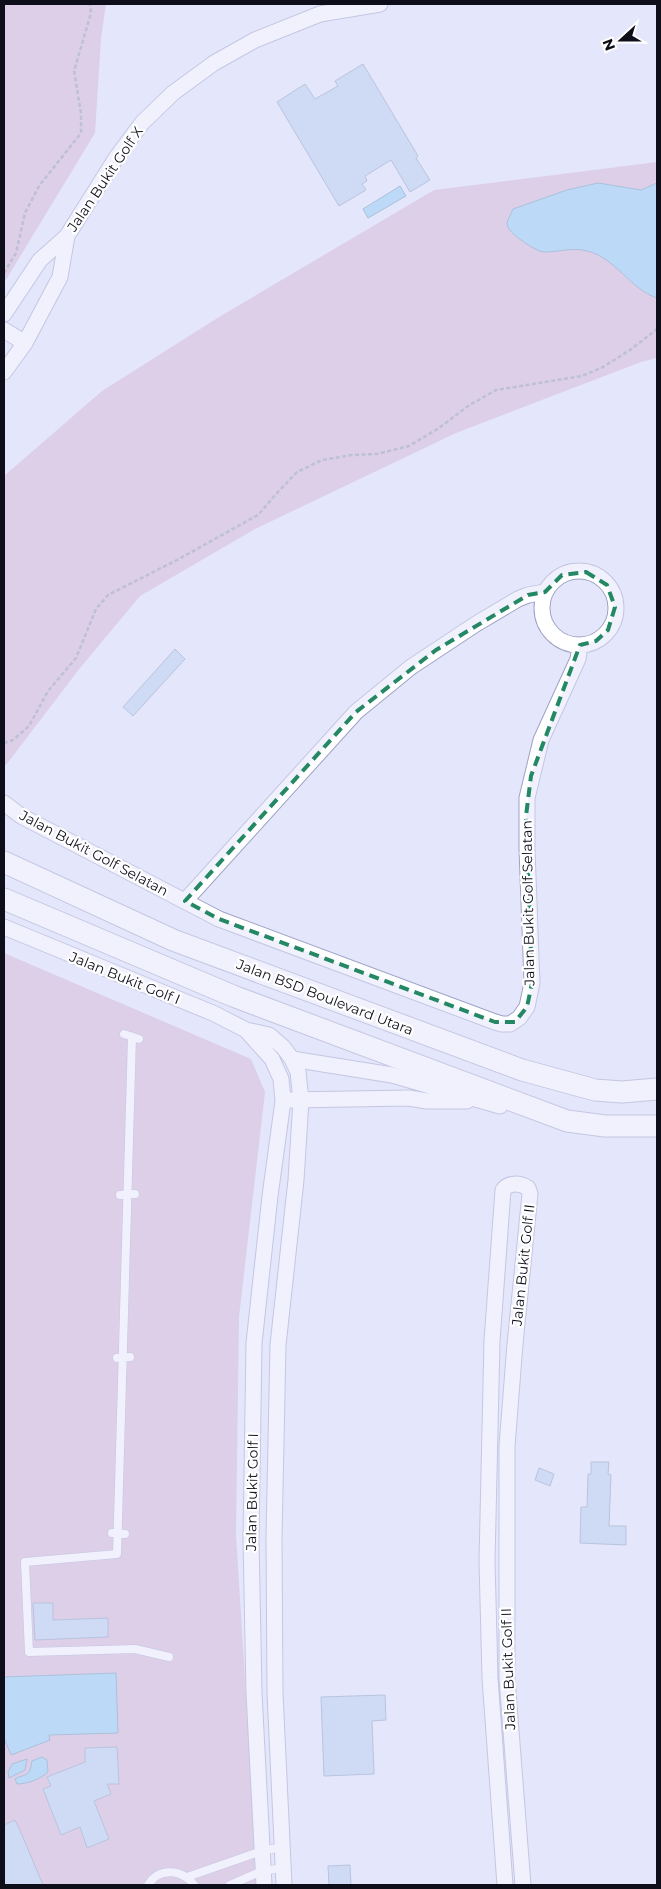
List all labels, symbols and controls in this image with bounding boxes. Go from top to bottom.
north arrow [596,15,646,65]
text: N [598,36,619,53]
street label: Jalan Bukit Golf X [63,123,147,236]
street label: Jalan Bukit Golf Selatan [16,806,171,900]
street label: Jalan Bukit Golf Selatan [518,820,538,987]
street label: Jalan Bukit Golf I [66,947,183,1008]
street label: Jalan BSD Boulevard Utara [233,955,416,1039]
street label: Jalan Bukit Golf II [508,1203,538,1328]
street label: Jalan Bukit Golf I [242,1433,262,1552]
street label: Jalan Bukit Golf II [497,1608,519,1731]

